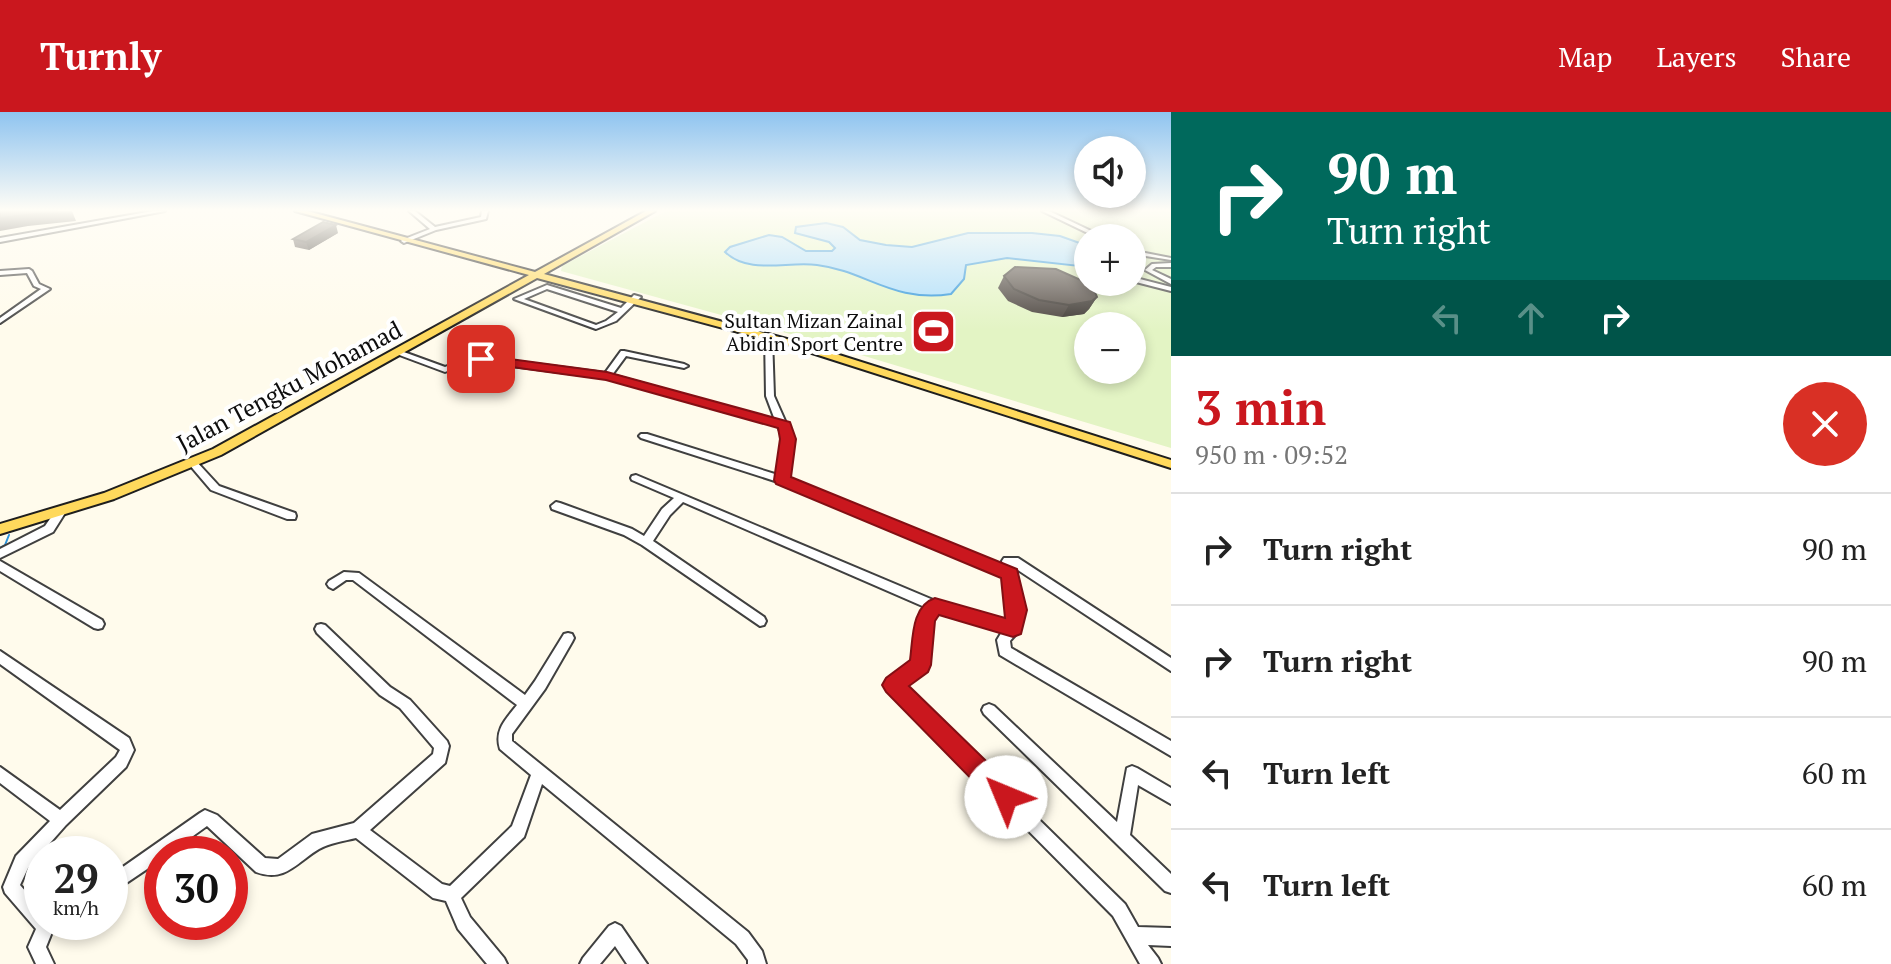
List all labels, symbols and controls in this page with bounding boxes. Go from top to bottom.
text: Turnly [40,31,161,81]
text: Map [1558,38,1612,75]
text: Layers [1656,38,1737,75]
text: Share [1781,38,1851,75]
map controls [1074,136,1146,384]
button: sound [1074,136,1146,208]
text: 90 m [1327,136,1457,210]
icon: right [1195,144,1299,248]
text: Turn right [1327,207,1491,254]
button: + [1074,224,1146,296]
icon: left [1425,296,1469,340]
icon: ahead [1509,296,1553,340]
icon: right [1593,296,1637,340]
place label: Sultan Mizan Zainal Abidin Sport Centre [724,307,903,357]
sports icon: Sultan Mizan Zainal Abidin Sport Centre [910,307,958,355]
button: − [1074,312,1146,384]
street label: Jalan Tengku Mohamad [171,313,407,459]
pin [447,325,515,393]
icon: arrive [459,337,503,381]
text: 3 min [1195,375,1326,439]
button: close [1783,382,1867,466]
text: 950 m · 09:52 [1195,437,1348,471]
icon: right [1195,527,1239,571]
text: Turn right [1263,529,1412,569]
text: 90 m [1802,529,1867,569]
icon: right [1195,639,1239,683]
text: Turn right [1263,641,1412,681]
text: 90 m [1802,641,1867,681]
icon: left [1195,751,1239,795]
text: Turn left [1263,753,1390,793]
text: 60 m [1802,753,1867,793]
position arrow [964,755,1048,839]
speed limit sign: 30 [144,836,248,940]
text: 29 [53,851,99,904]
icon: left [1195,863,1239,907]
text: Turn left [1263,865,1390,905]
text: 60 m [1802,865,1867,905]
text: km/h [53,894,99,921]

